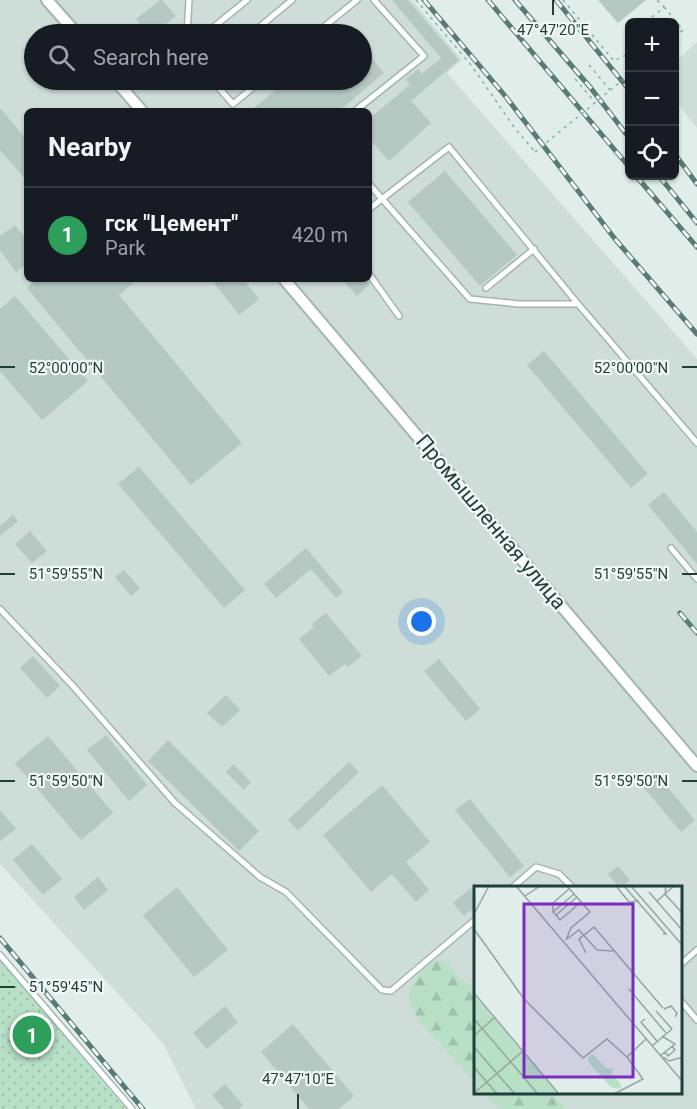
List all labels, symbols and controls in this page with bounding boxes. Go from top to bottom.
map controls [625,18,679,180]
button: + [625,18,679,72]
text: 47°47'20"E [517,21,590,39]
search box [24,24,372,90]
icon: search [45,41,78,74]
text: Search here [93,45,209,70]
button: − [625,72,679,126]
button: locate [625,126,679,180]
text: Nearby [48,132,131,162]
text: гск "Цемент" [105,211,238,236]
text: 1 [62,223,73,247]
text: 420 m [292,223,348,247]
text: Park [105,236,145,260]
text: 52°00'00"N [29,359,103,377]
text: 52°00'00"N [594,359,668,377]
street label: Промышленная улица [411,430,571,614]
text: 51°59'55"N [29,565,103,583]
text: 51°59'55"N [594,565,668,583]
your location [407,607,436,636]
text: 51°59'50"N [29,772,103,790]
text: 51°59'50"N [594,772,668,790]
inset map [474,886,682,1094]
text: 51°59'45"N [29,978,103,996]
pin: 1 [12,1012,51,1058]
text: 47°47'10"E [262,1070,335,1088]

